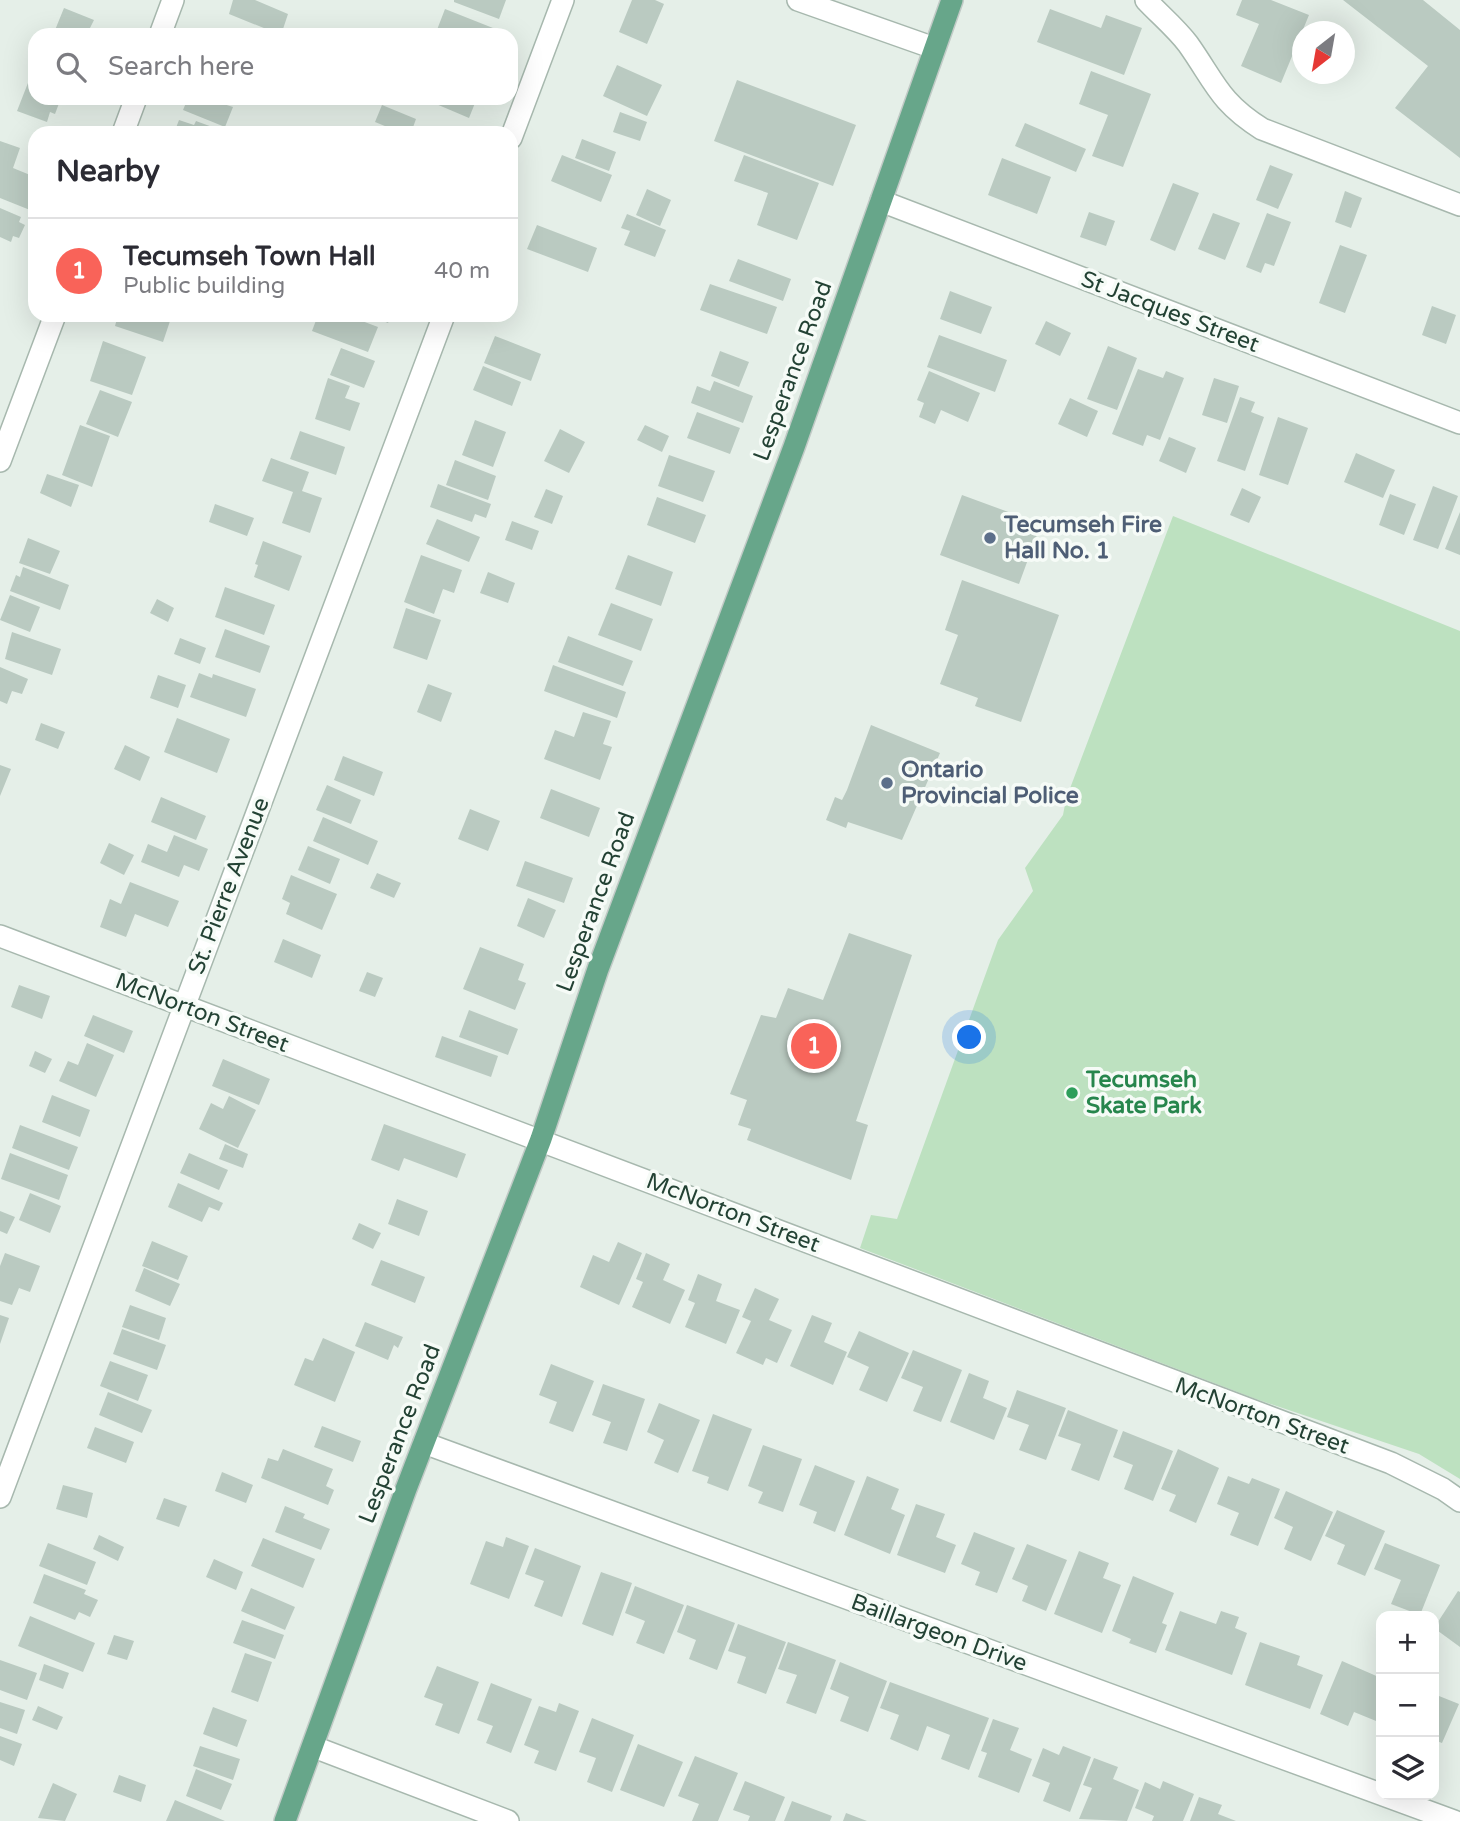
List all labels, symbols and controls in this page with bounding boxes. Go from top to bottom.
north arrow [1292,21,1355,84]
search box [28,28,518,105]
icon: search [52,48,90,86]
text: Search here [108,51,254,82]
text: Nearby [56,153,160,190]
text: Tecumseh Town Hall [123,241,375,272]
text: 1 [72,257,86,285]
text: 40 m [434,257,490,285]
street label: St Jacques Street [1077,265,1263,359]
text: Public building [123,272,285,300]
street label: Lesperance Road [747,277,839,465]
place label: Tecumseh Fire Hall No. 1 [1003,511,1162,565]
marker: Tecumseh Fire Hall No. 1 [982,530,998,546]
place label: Ontario Provincial Police [901,756,1079,810]
marker: Ontario Provincial Police [879,775,895,791]
street label: St. Pierre Avenue [182,794,276,978]
street label: Lesperance Road [550,808,642,996]
street label: McNorton Street [111,967,293,1059]
pin: 1 [791,1020,837,1072]
your location [952,1020,986,1054]
place label: Tecumseh Skate Park [1085,1066,1202,1120]
marker: Tecumseh Skate Park [1064,1085,1080,1101]
street label: McNorton Street [642,1167,824,1259]
street label: Lesperance Road [353,1341,447,1527]
street label: McNorton Street [1171,1371,1353,1461]
street label: Baillargeon Drive [847,1588,1031,1678]
map controls [1376,1611,1439,1800]
button: + [1376,1611,1439,1674]
button: − [1376,1674,1439,1737]
button: layers [1376,1737,1439,1800]

